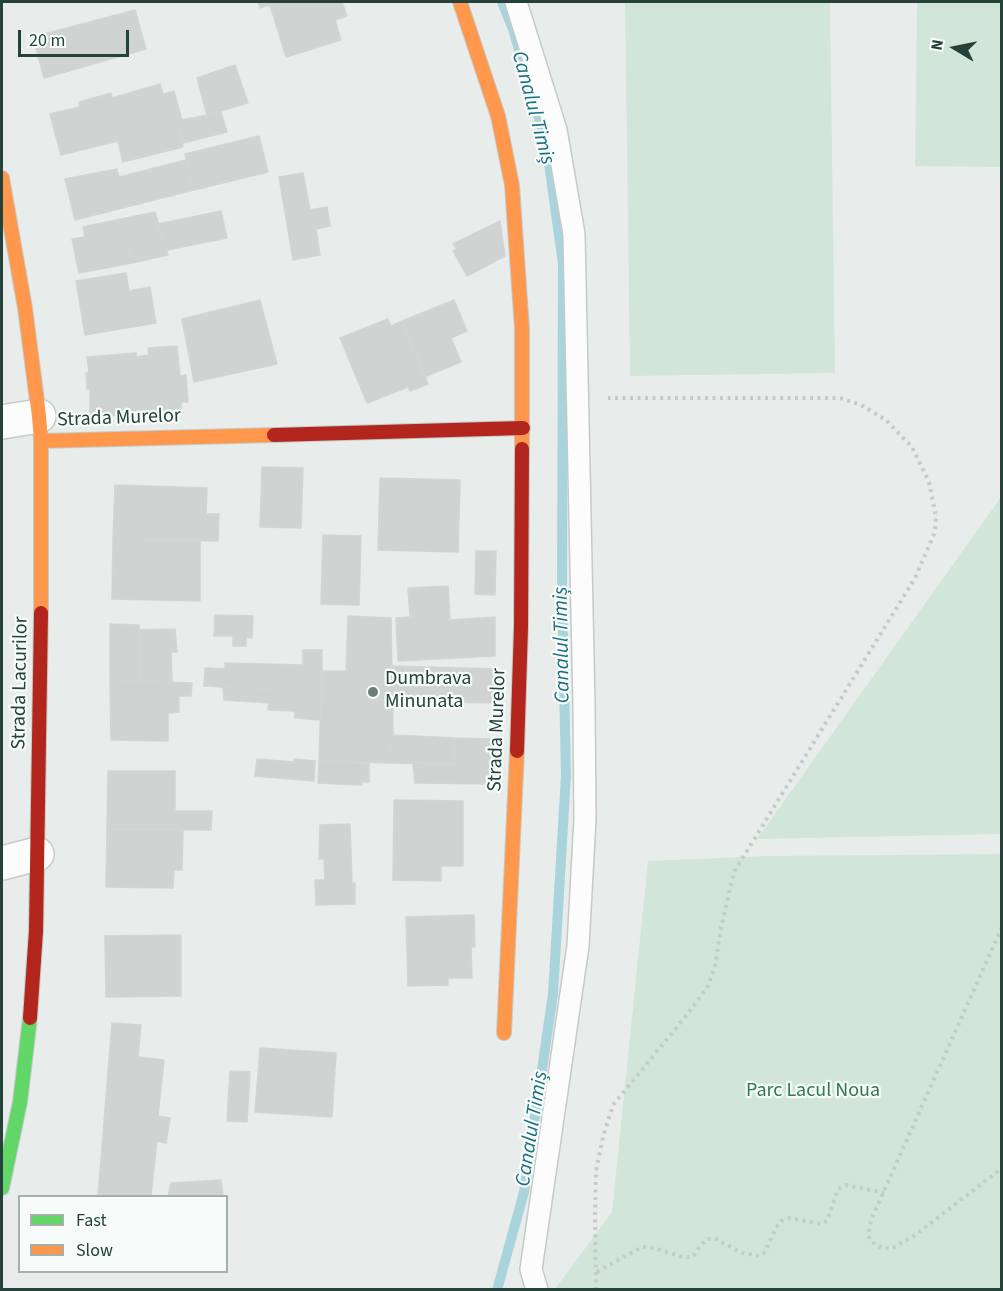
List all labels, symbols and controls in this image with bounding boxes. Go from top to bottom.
scale bar [21,18,132,56]
north arrow [925,18,985,78]
text: 20 m [29,28,65,53]
text: N [926,38,949,52]
water label: Canalul Timiș [505,48,559,168]
street label: Strada Murelor [57,405,181,433]
water label: Canalul Timiș [549,587,577,703]
street label: Strada Lacurilor [8,616,34,750]
place label: Dumbrava Minunata [385,668,471,715]
street label: Strada Murelor [484,668,512,792]
marker: Dumbrava Minunata [366,685,380,699]
water label: Canalul Timiș [511,1069,555,1189]
park label: Parc Lacul Noua [746,1080,880,1104]
legend [18,1195,228,1273]
text: Fast [76,1208,107,1233]
text: Slow [76,1238,113,1263]

